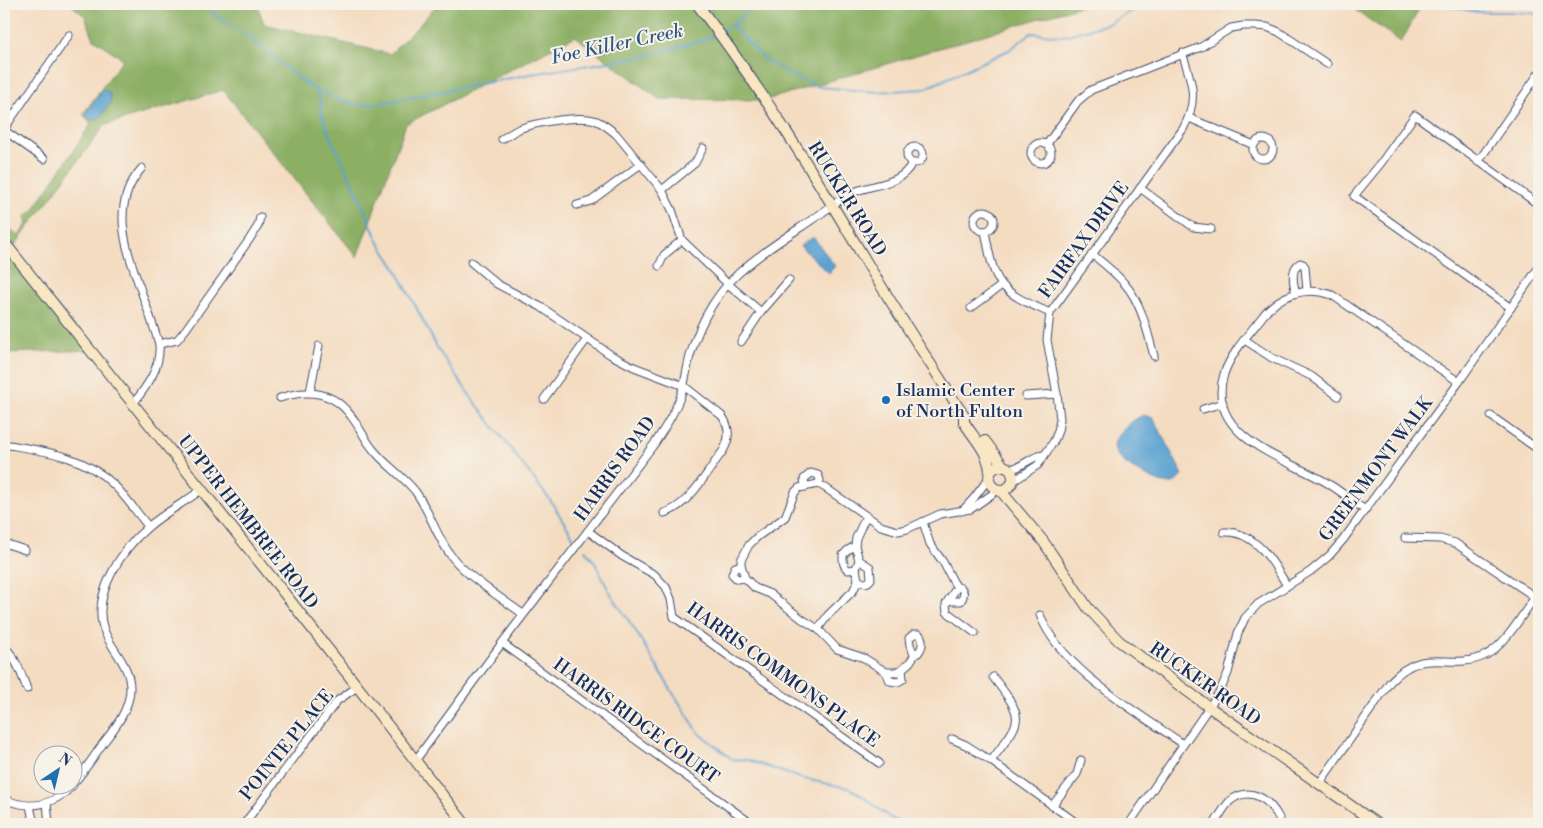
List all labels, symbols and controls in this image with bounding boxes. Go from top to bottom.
water label: Foe Killer Creek [549,18,686,70]
street label: RUCKER ROAD [803,137,891,261]
street label: FAIRFAX DRIVE [1034,177,1134,303]
place label: Islamic Center of North Fulton [896,379,1023,423]
street label: GREENMONT WALK [1314,390,1439,546]
marker: Islamic Center of North Fulton [880,394,892,406]
street label: HARRIS ROAD [569,412,661,526]
street label: UPPER HEMBREE ROAD [173,430,323,614]
street label: HARRIS COMMONS PLACE [682,597,884,753]
street label: RUCKER ROAD [1145,637,1265,731]
street label: HARRIS RIDGE COURT [548,653,724,789]
street label: POINTE PLACE [235,685,339,805]
north arrow [32,746,82,796]
text: N [55,750,75,771]

